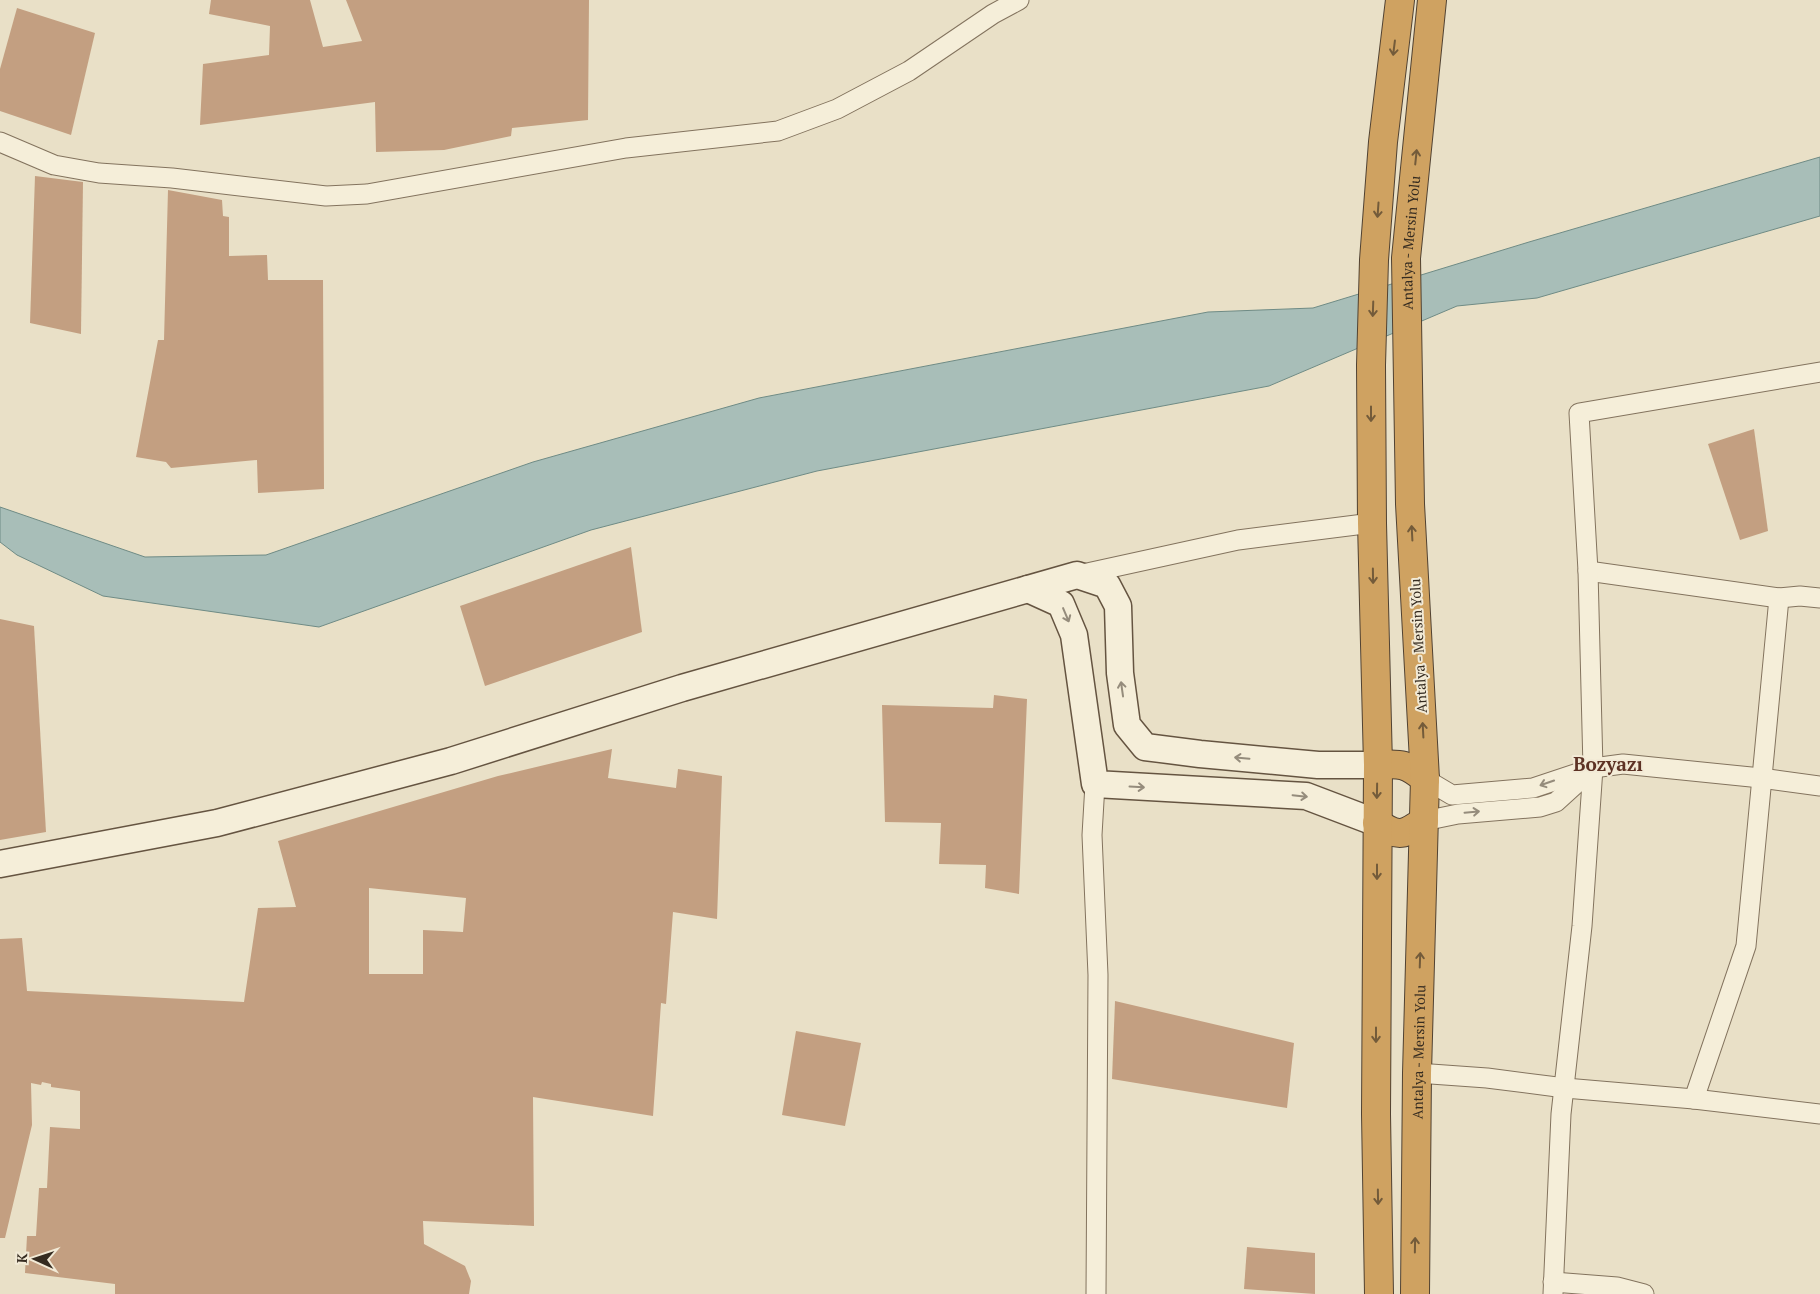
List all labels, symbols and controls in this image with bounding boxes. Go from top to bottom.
one-way arrow [1389,40,1399,56]
one-way arrow [1411,150,1421,166]
street label: Antalya - Mersin Yolu [1397,175,1424,310]
one-way arrow [1373,202,1382,218]
one-way arrow [1368,300,1377,316]
one-way arrow [1366,406,1376,422]
one-way arrow [1407,525,1416,541]
one-way arrow [1368,568,1378,584]
street label: Antalya - Mersin Yolu [1405,578,1431,714]
one-way arrow [1061,607,1071,622]
one-way arrow [1117,681,1127,697]
one-way arrow [1418,722,1427,738]
district label: Bozyazı [1573,751,1643,776]
one-way arrow [1234,753,1250,763]
one-way arrow [1539,779,1555,789]
one-way arrow [1129,782,1145,791]
one-way arrow [1373,783,1382,799]
one-way arrow [1291,791,1307,801]
one-way arrow [1464,808,1480,817]
one-way arrow [1372,864,1382,880]
one-way arrow [1416,953,1425,969]
street label: Antalya - Mersin Yolu [1407,985,1429,1119]
one-way arrow [1371,1026,1381,1042]
one-way arrow [1373,1189,1382,1205]
north arrow [10,1234,60,1284]
one-way arrow [1410,1238,1420,1254]
text: K [12,1253,31,1264]

